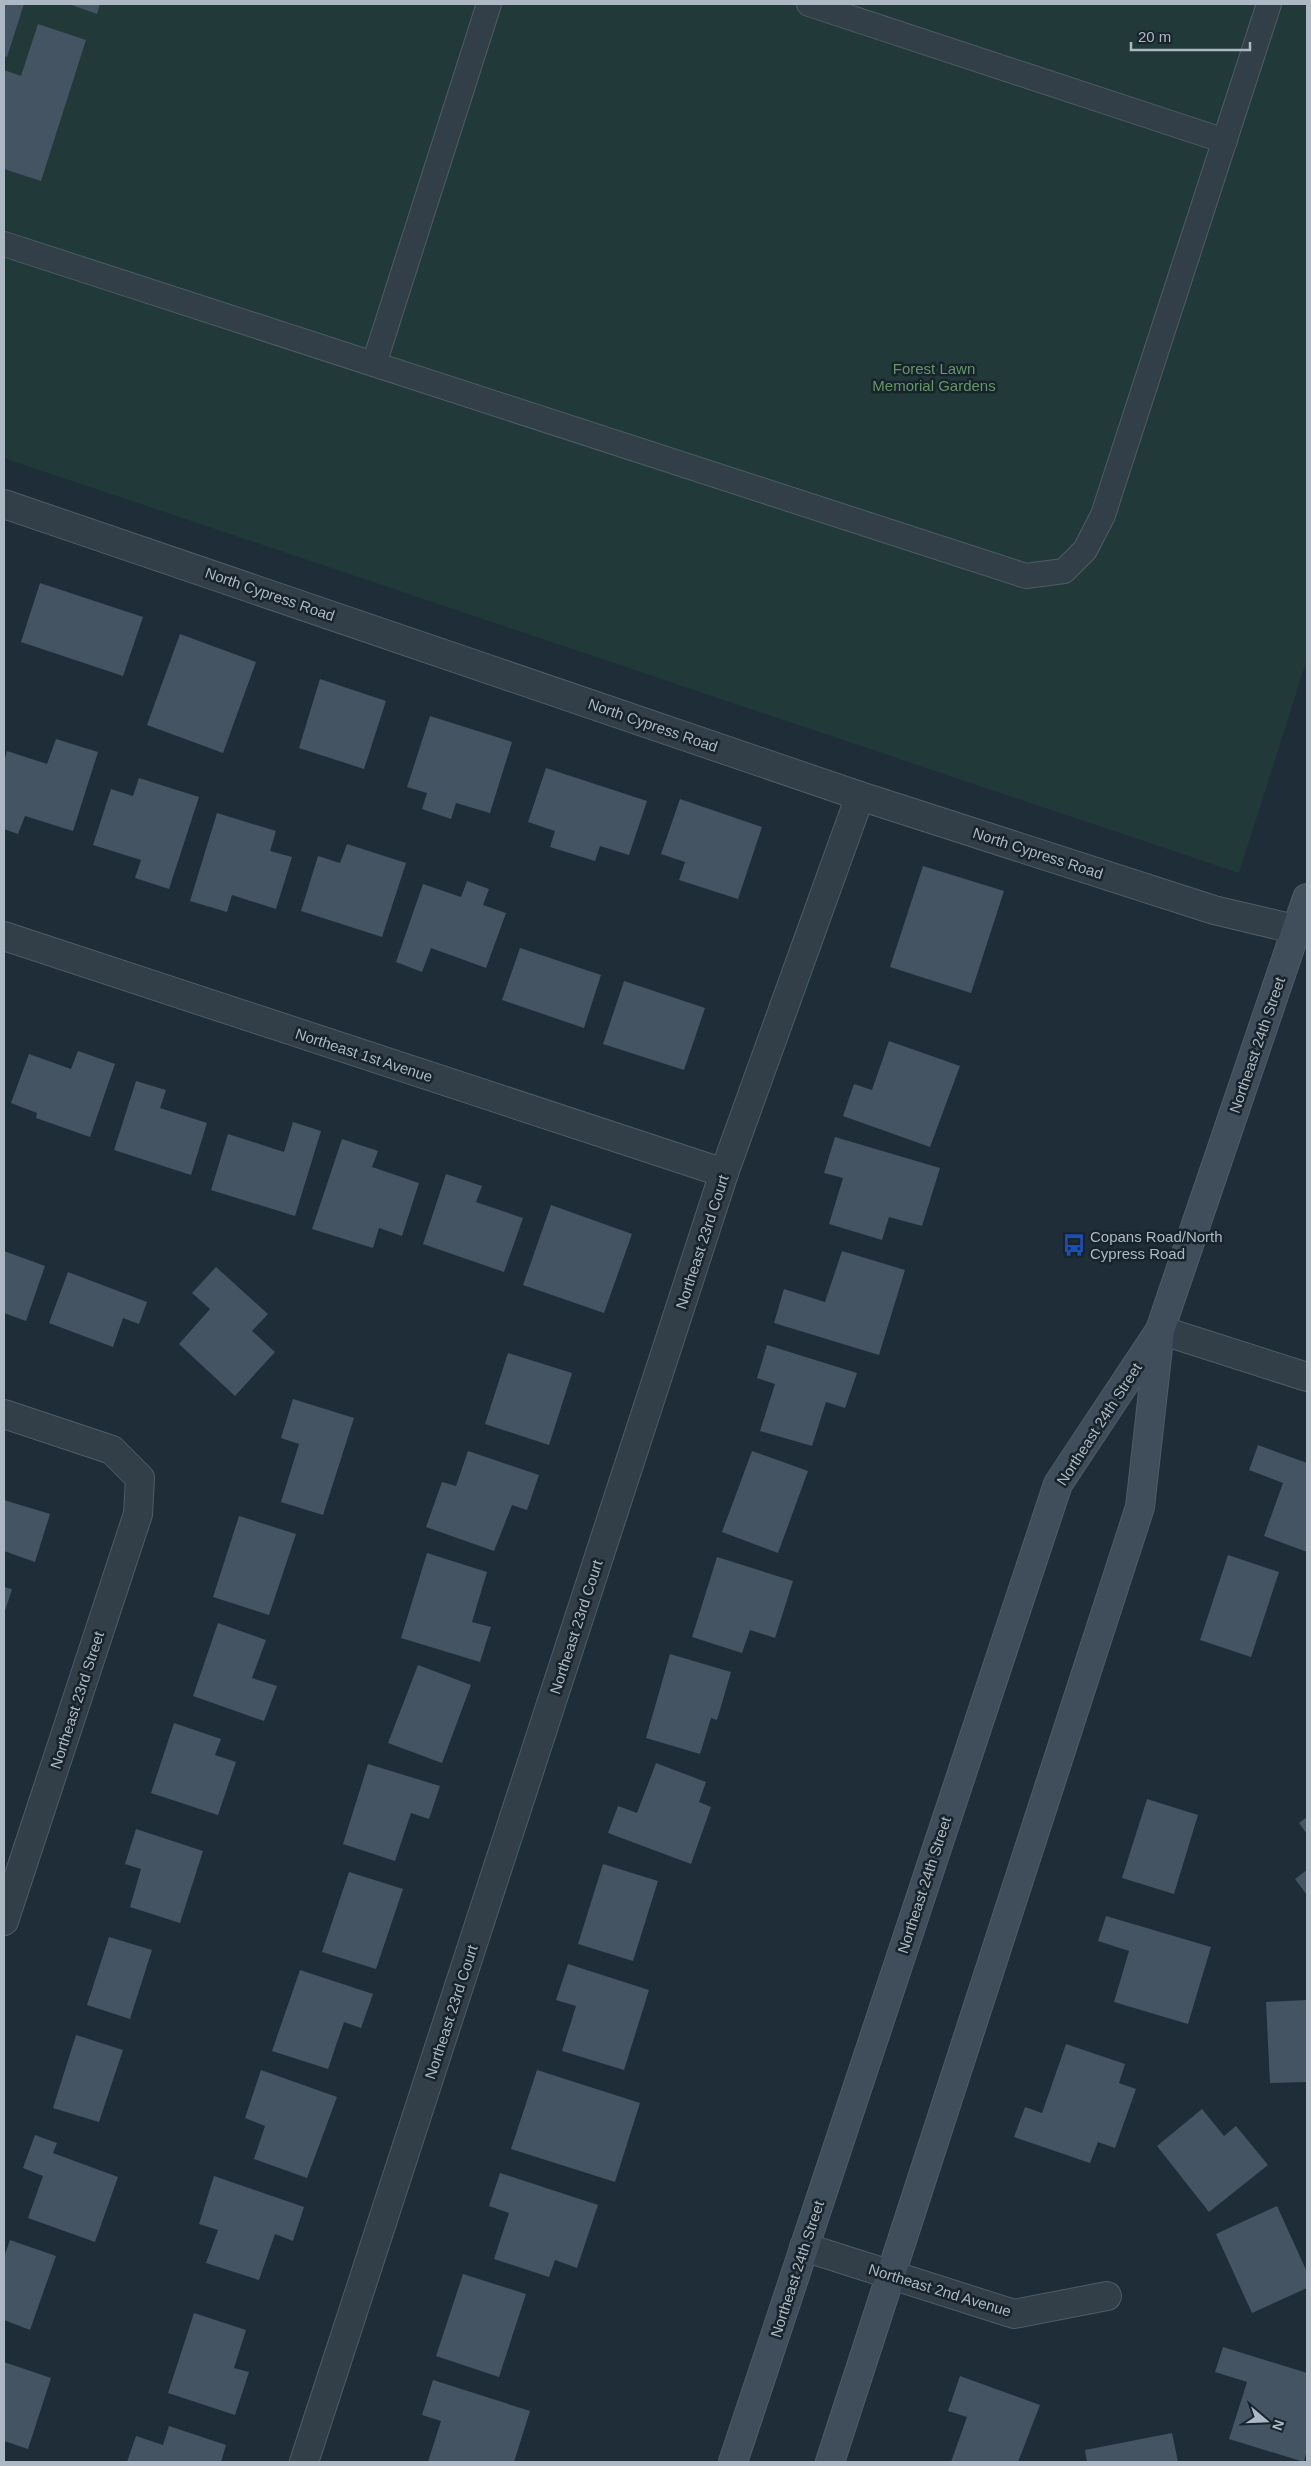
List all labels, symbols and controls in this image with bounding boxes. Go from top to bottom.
scale bar [1131,20,1250,52]
text: 20 m [1138,28,1171,45]
park label: Forest Lawn Memorial Gardens [872,360,996,394]
street label: North Cypress Road [203,564,337,624]
street label: North Cypress Road [586,695,720,755]
street label: North Cypress Road [971,824,1105,882]
street label: Northeast 24th Street [1226,974,1289,1115]
street label: Northeast 1st Avenue [293,1025,435,1085]
street label: Northeast 23rd Court [672,1172,732,1311]
place label: Copans Road/North Cypress Road [1090,1228,1223,1262]
bus stop icon: Copans Road/North Cypress Road [1061,1232,1087,1258]
street label: Northeast 24th Street [1053,1359,1145,1488]
street label: Northeast 23rd Court [546,1557,606,1696]
street label: Northeast 23rd Street [47,1628,107,1771]
street label: Northeast 24th Street [894,1814,954,1955]
street label: Northeast 23rd Court [421,1942,481,2081]
street label: Northeast 24th Street [767,2198,827,2339]
street label: Northeast 2nd Avenue [867,2260,1013,2320]
north arrow [1241,2396,1291,2446]
text: N [1269,2418,1288,2433]

